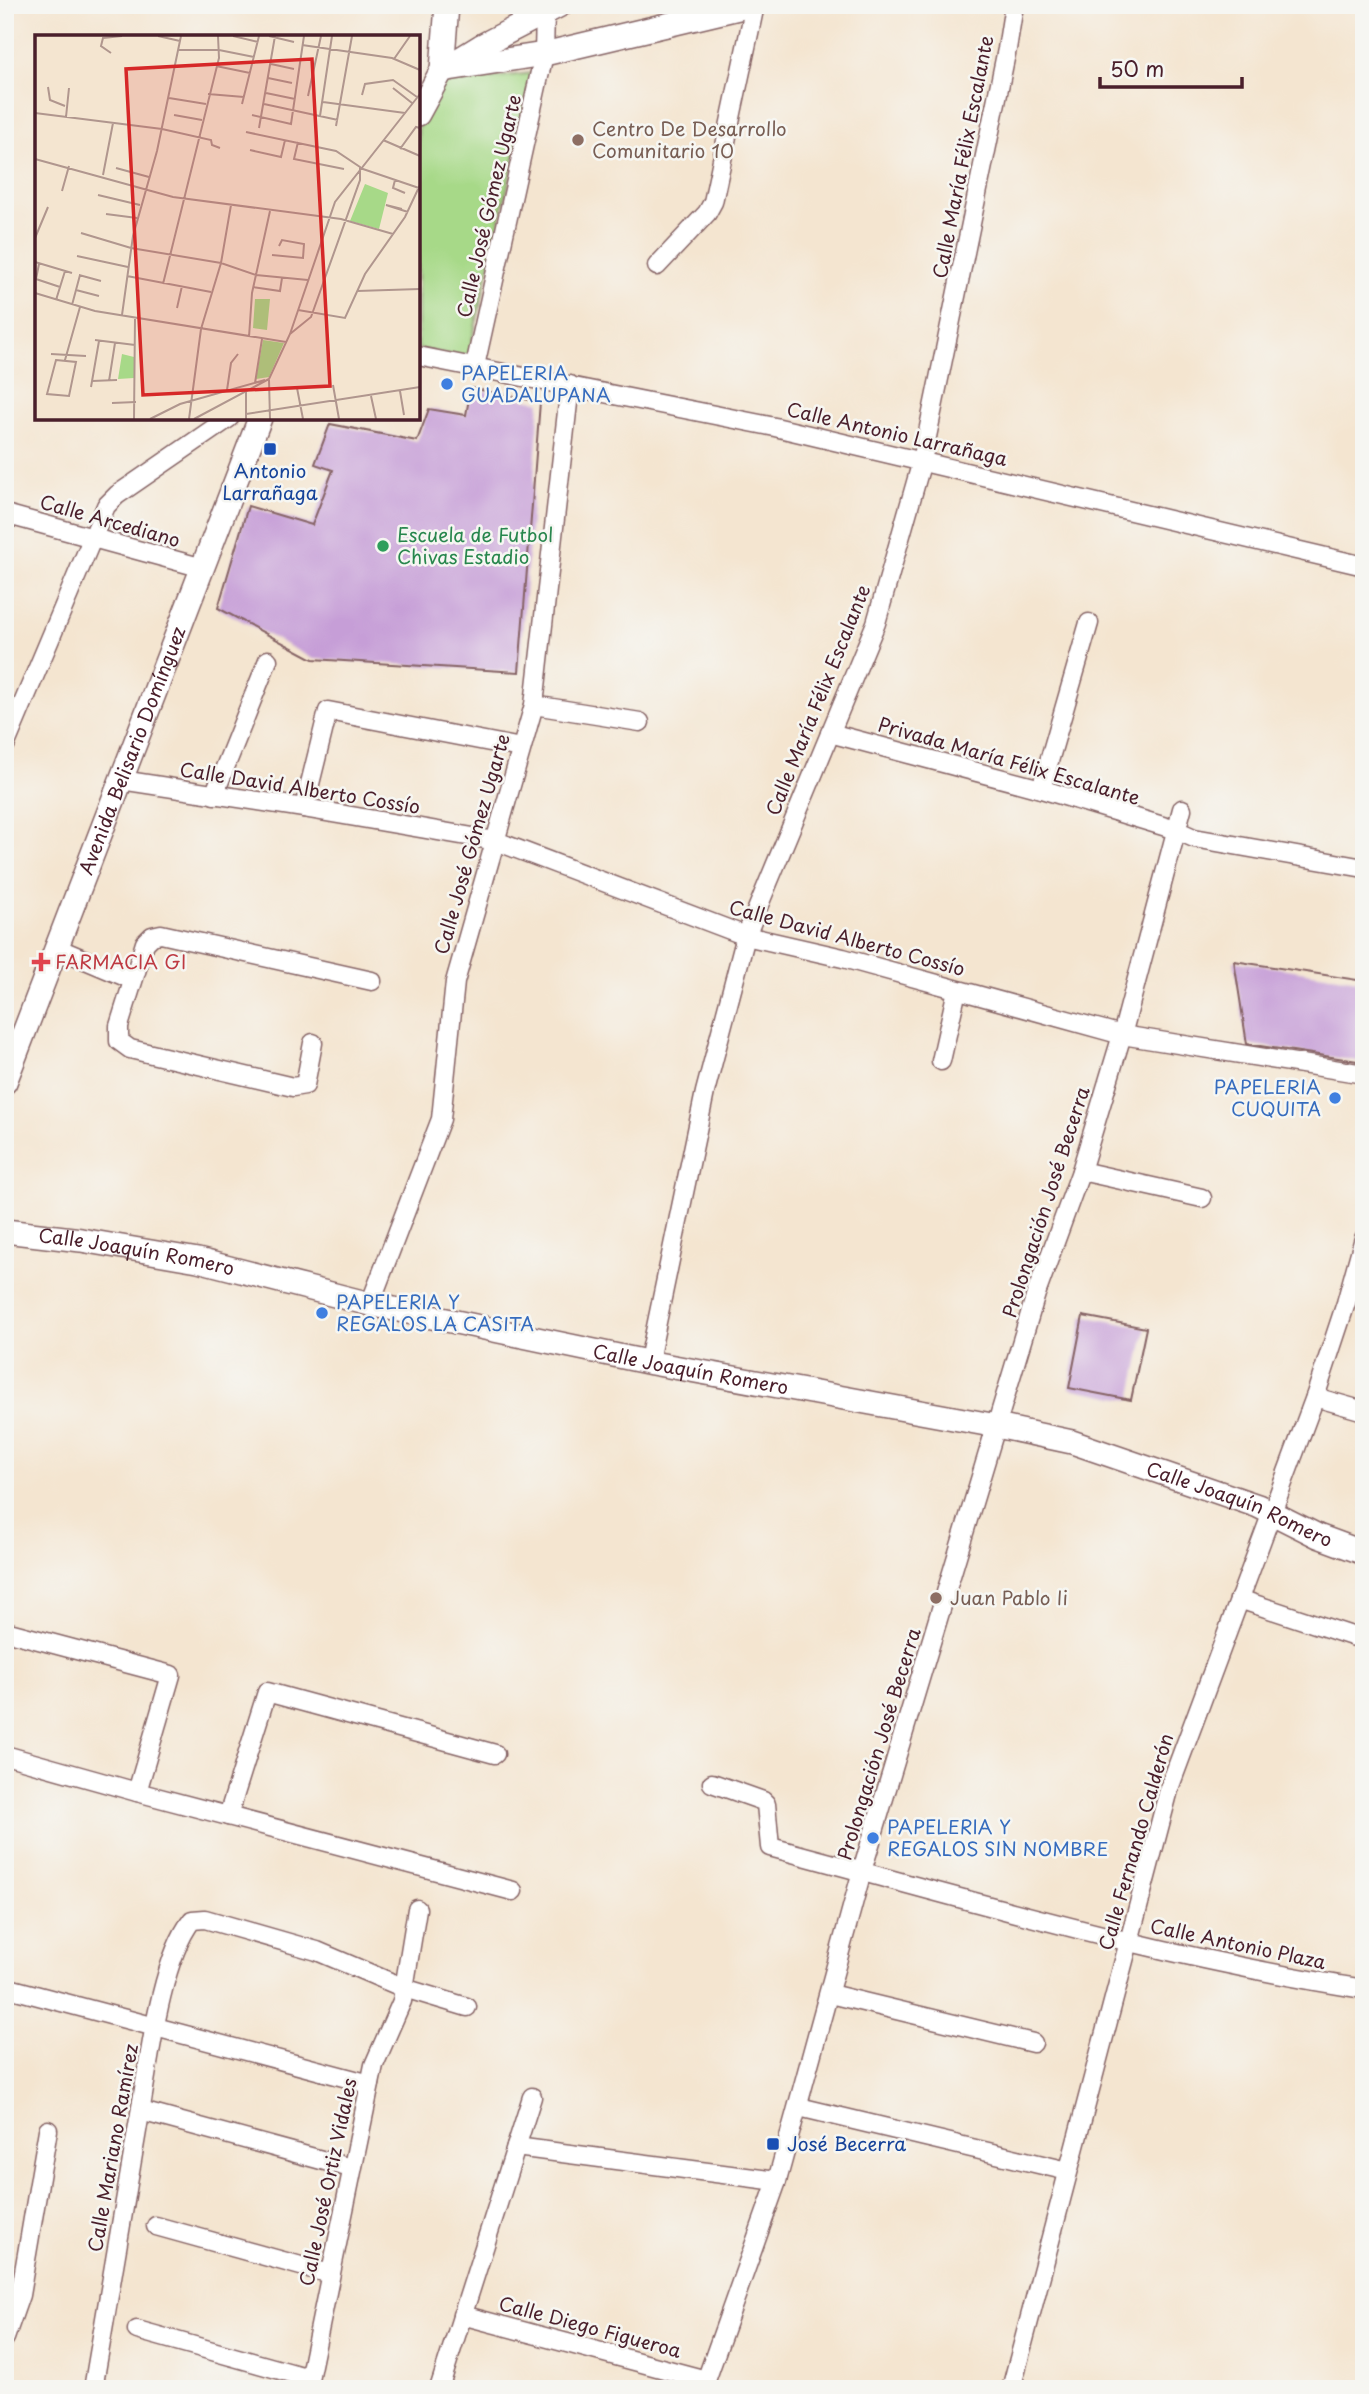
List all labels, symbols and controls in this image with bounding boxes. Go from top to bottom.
street label: Calle María Félix Escalante [925,33,999,281]
inset map [35,35,420,420]
scale bar [1100,46,1241,90]
text: 50 m [1110,52,1164,84]
street label: Calle José Gómez Ugarte [449,91,527,320]
place label: Centro De Desarrollo Comunitario 10 [592,114,787,164]
marker: Centro De Desarrollo Comunitario 10 [570,132,586,148]
place label: PAPELERIA GUADALUPANA [461,358,611,408]
marker: PAPELERIA GUADALUPANA [439,376,455,392]
street label: Calle Antonio Larrañaga [784,394,1010,472]
marker: Antonio Larrañaga [262,441,278,457]
place label: Antonio Larrañaga [222,456,318,506]
street label: Calle Arcediano [37,487,184,553]
place label: Escuela de Futbol Chivas Estadio [397,520,553,570]
marker: Escuela de Futbol Chivas Estadio [375,538,391,554]
street label: Calle María Félix Escalante [758,580,876,819]
street label: Avenida Belisario Domínguez [71,622,192,878]
street label: Privada María Félix Escalante [875,709,1143,811]
street label: Calle José Gómez Ugarte [426,730,516,957]
street label: Calle David Alberto Cossío [178,754,422,820]
street label: Calle David Alberto Cossío [726,892,968,982]
place label: FARMACIA GI [55,947,186,975]
marker: FARMACIA GI [33,954,49,970]
place label: PAPELERIA CUQUITA [1214,1072,1321,1122]
street label: Prolongación José Becerra [994,1082,1096,1321]
marker: PAPELERIA CUQUITA [1327,1090,1343,1106]
street label: Calle Joaquín Romero [37,1220,238,1282]
place label: PAPELERIA Y REGALOS LA CASITA [336,1287,534,1337]
marker: PAPELERIA Y REGALOS LA CASITA [314,1305,330,1321]
street label: Calle Joaquín Romero [590,1336,791,1401]
street label: Calle Joaquín Romero [1143,1454,1337,1553]
place label: Juan Pablo Ii [950,1583,1068,1611]
marker: Juan Pablo Ii [928,1590,944,1606]
street label: Prolongación José Becerra [829,1624,927,1863]
street label: Calle Fernando Calderón [1091,1730,1179,1953]
place label: PAPELERIA Y REGALOS SIN NOMBRE [887,1812,1108,1862]
marker: PAPELERIA Y REGALOS SIN NOMBRE [865,1830,881,1846]
street label: Calle Antonio Plaza [1148,1911,1329,1975]
street label: Calle Mariano Ramírez [80,2042,144,2254]
street label: Calle José Ortiz Vidales [291,2075,363,2288]
place label: José Becerra [787,2129,906,2157]
marker: José Becerra [765,2136,781,2152]
street label: Calle Diego Figueroa [496,2288,685,2364]

